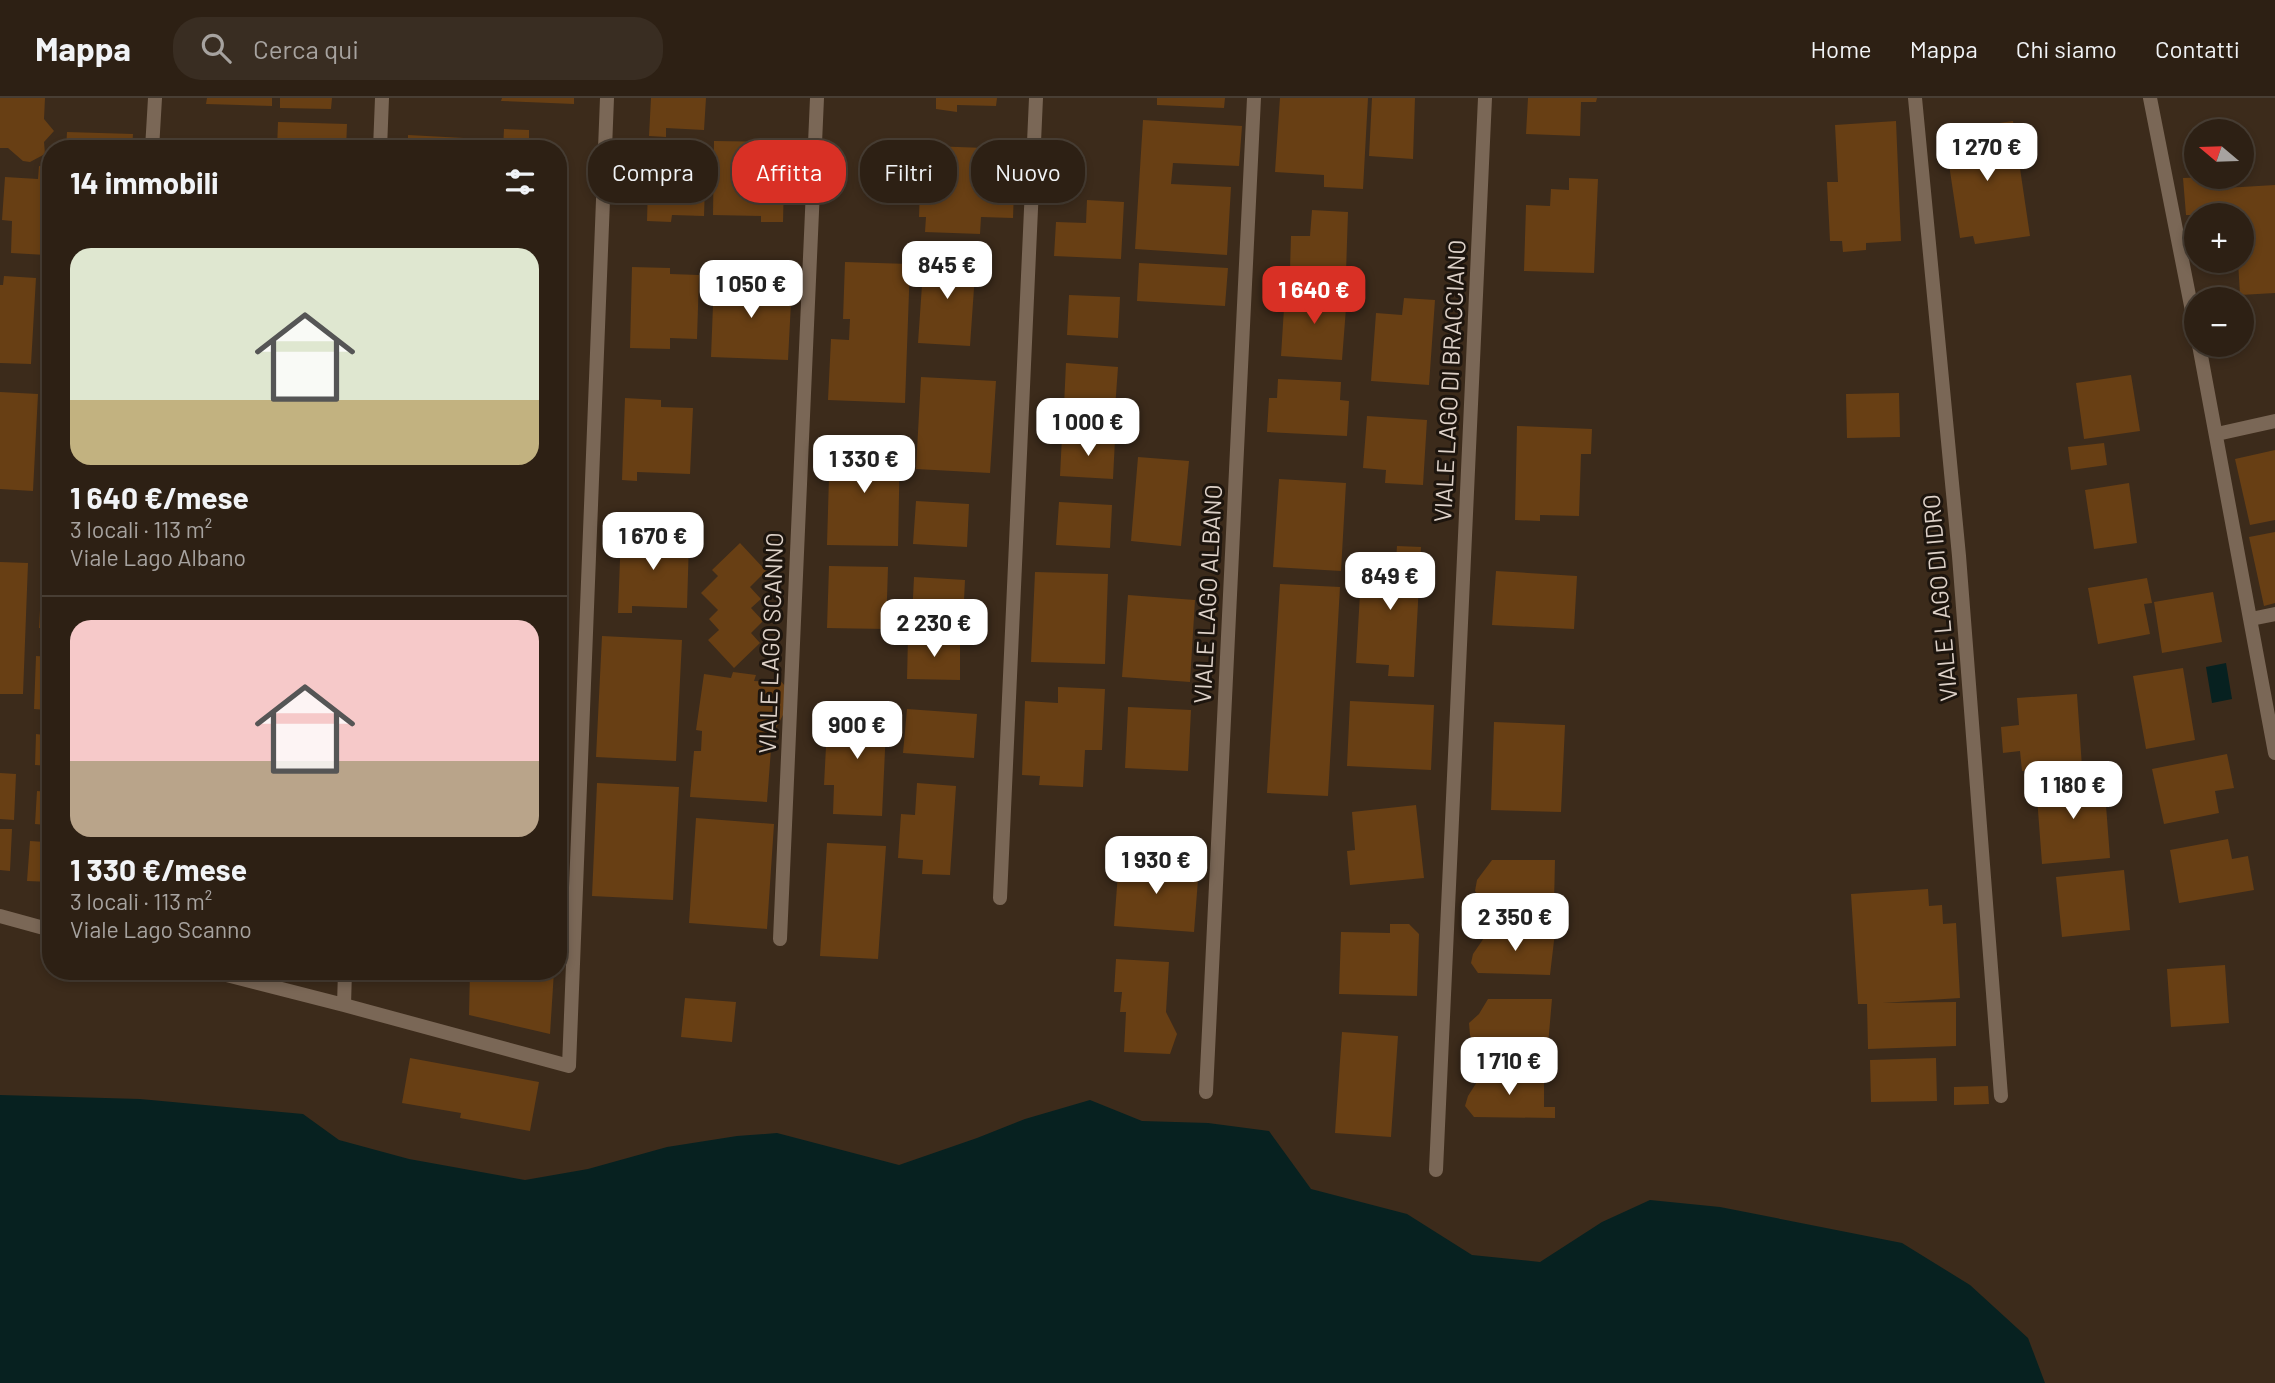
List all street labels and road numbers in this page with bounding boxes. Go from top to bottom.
street label: VIALE LAGO DI BRACCIANO [1427,239,1471,523]
street label: VIALE LAGO ALBANO [1187,484,1227,704]
street label: VIALE LAGO DI IDRO [1916,493,1962,703]
street label: VIALE LAGO SCANNO [752,532,788,754]

